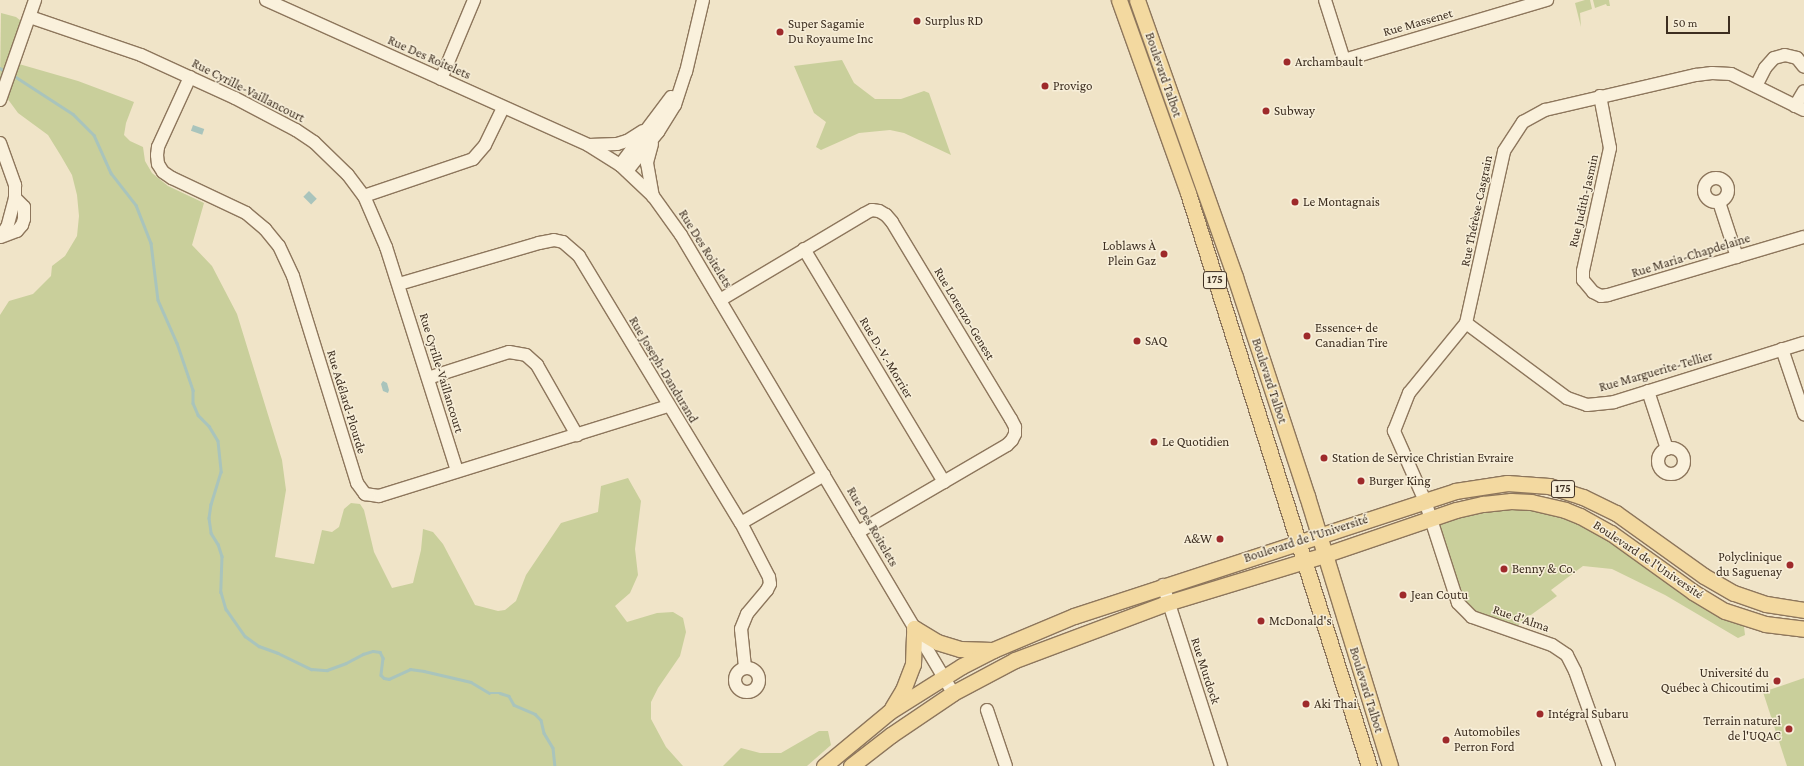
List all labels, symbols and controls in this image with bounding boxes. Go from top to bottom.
street label: Rue Massenet [1381,6,1455,40]
scale bar [1668,8,1732,34]
place label: Surplus RD [925,13,983,29]
marker: Surplus RD [912,16,922,26]
text: 50 m [1673,16,1697,30]
place label: Super Sagamie Du Royaume Inc [788,17,873,48]
marker: Super Sagamie Du Royaume Inc [775,27,785,37]
street label: Boulevard Talbot [1141,31,1185,119]
street label: Rue Des Roitelets [385,33,473,83]
place label: Archambault [1295,54,1363,70]
street label: Rue Cyrille-Vaillancourt [189,56,307,126]
marker: Archambault [1282,57,1292,67]
place label: Provigo [1053,78,1092,94]
marker: Provigo [1040,81,1050,91]
place label: Subway [1274,103,1315,119]
marker: Subway [1261,106,1271,116]
street label: Rue Judith-Jasmin [1566,153,1602,249]
street label: Rue Thérèse-Casgrain [1458,154,1496,268]
place label: Le Montagnais [1303,194,1380,210]
marker: Le Montagnais [1290,197,1300,207]
street label: Rue Des Roitelets [675,207,735,291]
street label: Rue Maria-Chapdelaine [1630,231,1752,281]
place label: Loblaws À Plein Gaz [1103,239,1156,270]
marker: Loblaws À Plein Gaz [1159,249,1169,259]
street label: Rue Lorenzo-Genest [930,265,998,363]
road number: 175 [1202,270,1228,290]
street label: Rue Cyrille-Vaillancourt [415,311,467,435]
street label: Rue Joseph-Dandurand [625,314,701,426]
street label: Rue D.-V.-Morrier [856,315,916,401]
place label: Essence+ de Canadian Tire [1315,321,1388,352]
marker: Essence+ de Canadian Tire [1302,331,1312,341]
place label: SAQ [1145,333,1167,349]
marker: SAQ [1132,336,1142,346]
street label: Boulevard Talbot [1248,336,1290,426]
street label: Rue Adélard-Plourde [323,348,369,456]
street label: Rue Marguerite-Tellier [1597,348,1715,396]
place label: Le Quotidien [1162,434,1229,450]
marker: Le Quotidien [1149,437,1159,447]
place label: Station de Service Christian Evraire [1332,450,1514,466]
marker: Station de Service Christian Evraire [1319,453,1329,463]
place label: Burger King [1369,473,1431,489]
marker: Burger King [1356,476,1366,486]
road number: 175 [1550,479,1576,499]
street label: Rue Des Roitelets [843,484,901,570]
street label: Boulevard de l'Université [1242,512,1370,566]
street label: Boulevard de l'Université [1590,517,1706,603]
place label: A&W [1184,531,1212,547]
marker: A&W [1215,534,1225,544]
place label: Polyclinique du Saguenay [1716,550,1782,581]
marker: Polyclinique du Saguenay [1785,560,1795,570]
place label: Benny & Co. [1512,561,1576,577]
marker: Benny & Co. [1499,564,1509,574]
place label: Jean Coutu [1411,587,1468,603]
marker: Jean Coutu [1398,590,1408,600]
street label: Rue d'Alma [1491,602,1551,636]
place label: McDonald's [1269,613,1332,629]
marker: McDonald's [1256,616,1266,626]
street label: Rue Murdock [1187,636,1223,706]
street label: Boulevard Talbot [1346,645,1386,735]
place label: Université du Québec à Chicoutimi [1661,666,1769,697]
marker: Université du Québec à Chicoutimi [1772,676,1782,686]
place label: Aki Thai [1314,696,1357,712]
marker: Aki Thai [1301,699,1311,709]
place label: Intégral Subaru [1548,706,1629,722]
marker: Intégral Subaru [1535,709,1545,719]
place label: Terrain naturel de l'UQAC [1703,714,1781,745]
marker: Terrain naturel de l'UQAC [1784,724,1794,734]
place label: Automobiles Perron Ford [1454,725,1520,756]
marker: Automobiles Perron Ford [1441,735,1451,745]

